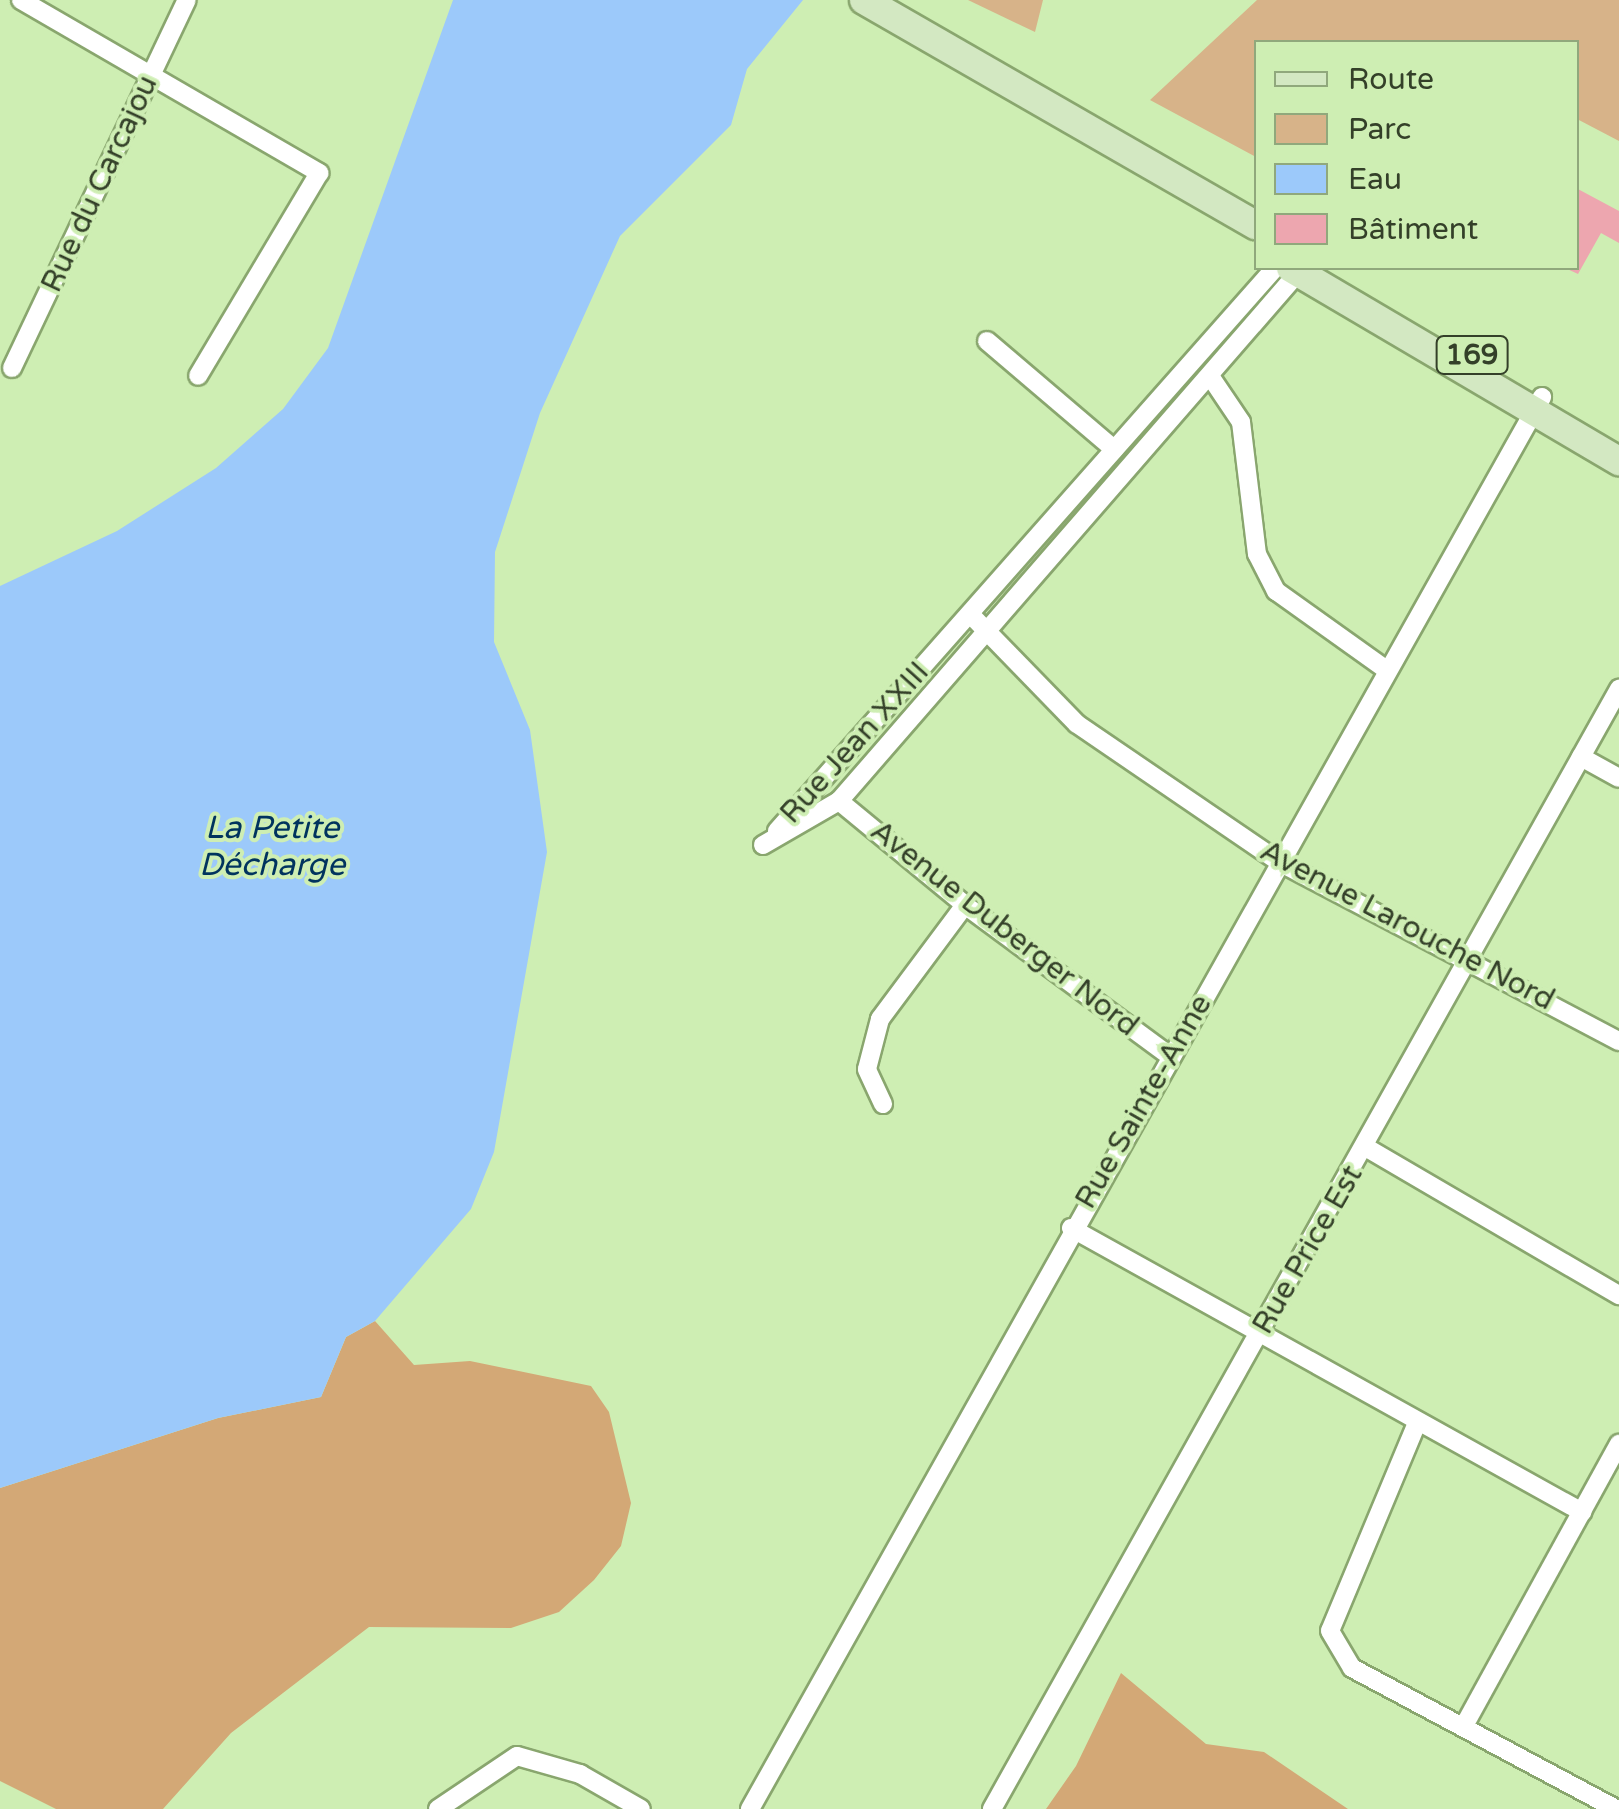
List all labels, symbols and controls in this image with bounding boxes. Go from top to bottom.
legend [1254,40,1579,270]
text: Route [1348,61,1434,98]
street label: Rue du Carcajou [34,70,166,298]
text: Parc [1348,111,1411,148]
text: Eau [1348,161,1402,198]
text: Bâtiment [1348,211,1478,248]
road number: 169 [1434,332,1510,378]
street label: Rue Jean XXIII [773,655,937,831]
water label: La Petite Décharge [199,810,345,885]
street label: Avenue Duberger Nord [863,813,1145,1045]
street label: Avenue Larouche Nord [1254,833,1560,1019]
street label: Rue Sainte-Anne [1068,989,1220,1215]
street label: Rue Price Est [1245,1159,1371,1341]

